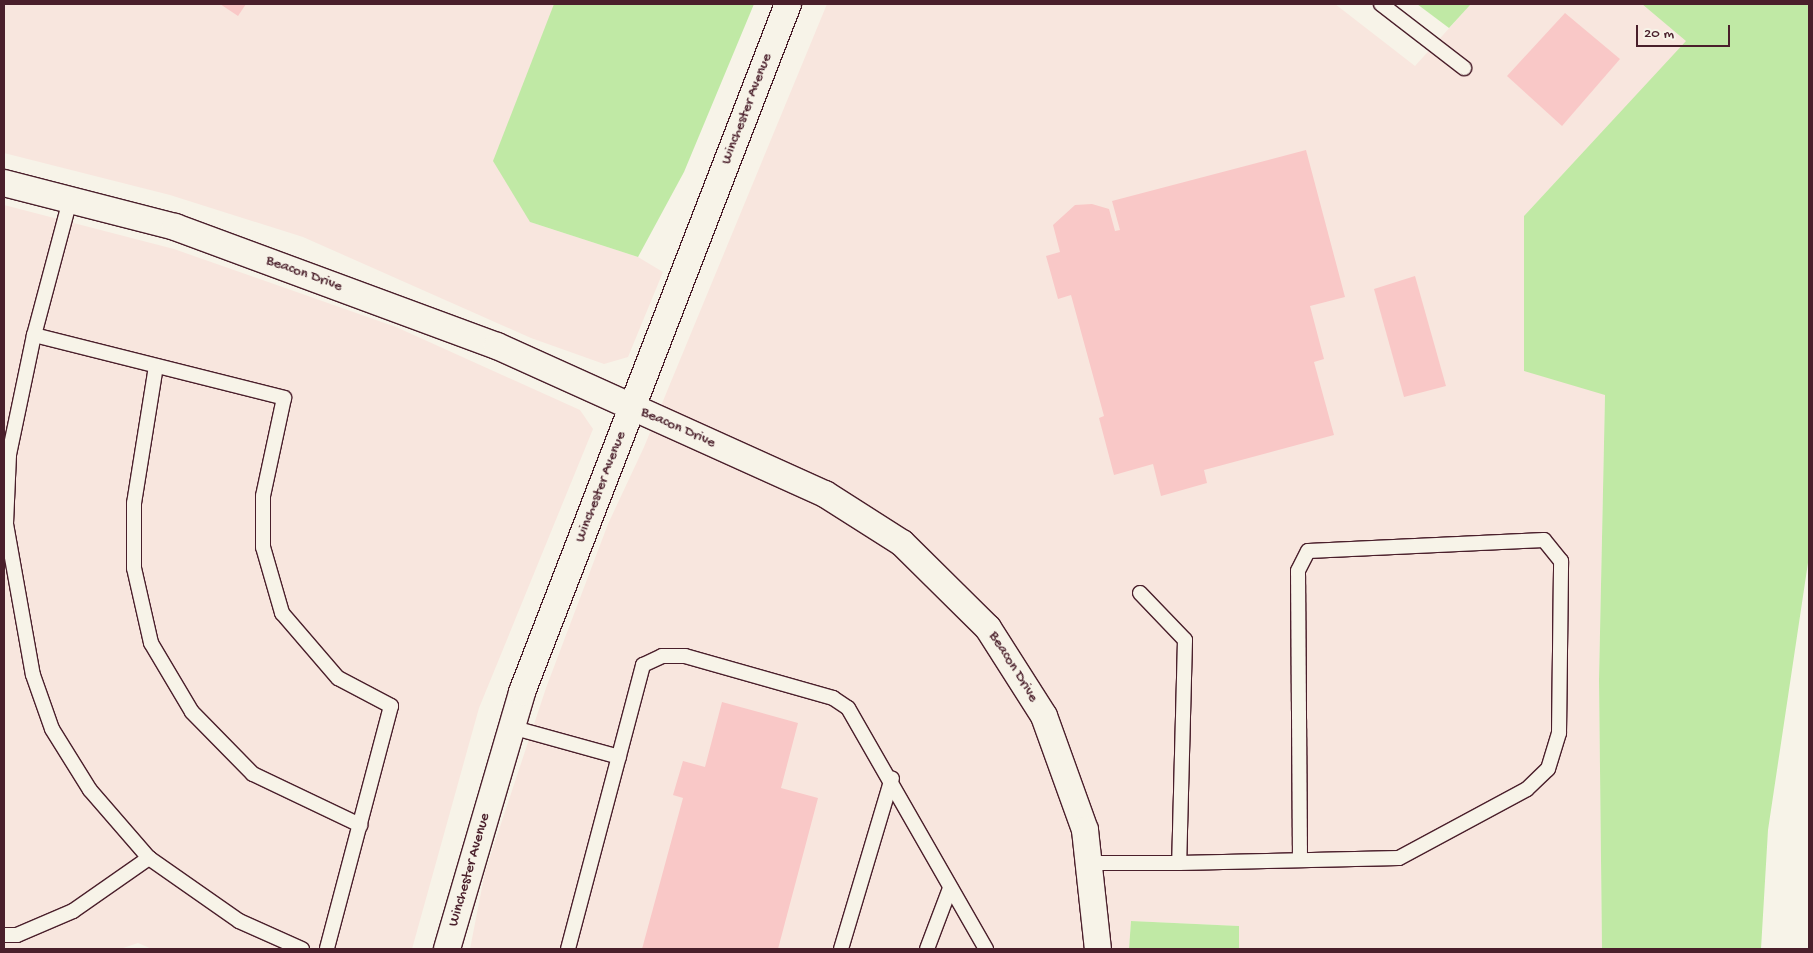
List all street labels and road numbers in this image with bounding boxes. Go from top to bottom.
street label: Winchester Avenue [718,51,776,167]
street label: Beacon Drive [263,252,345,296]
street label: Beacon Drive [638,404,718,452]
street label: Winchester Avenue [572,429,630,545]
street label: Beacon Drive [984,628,1042,706]
street label: Winchester Avenue [445,811,495,929]

